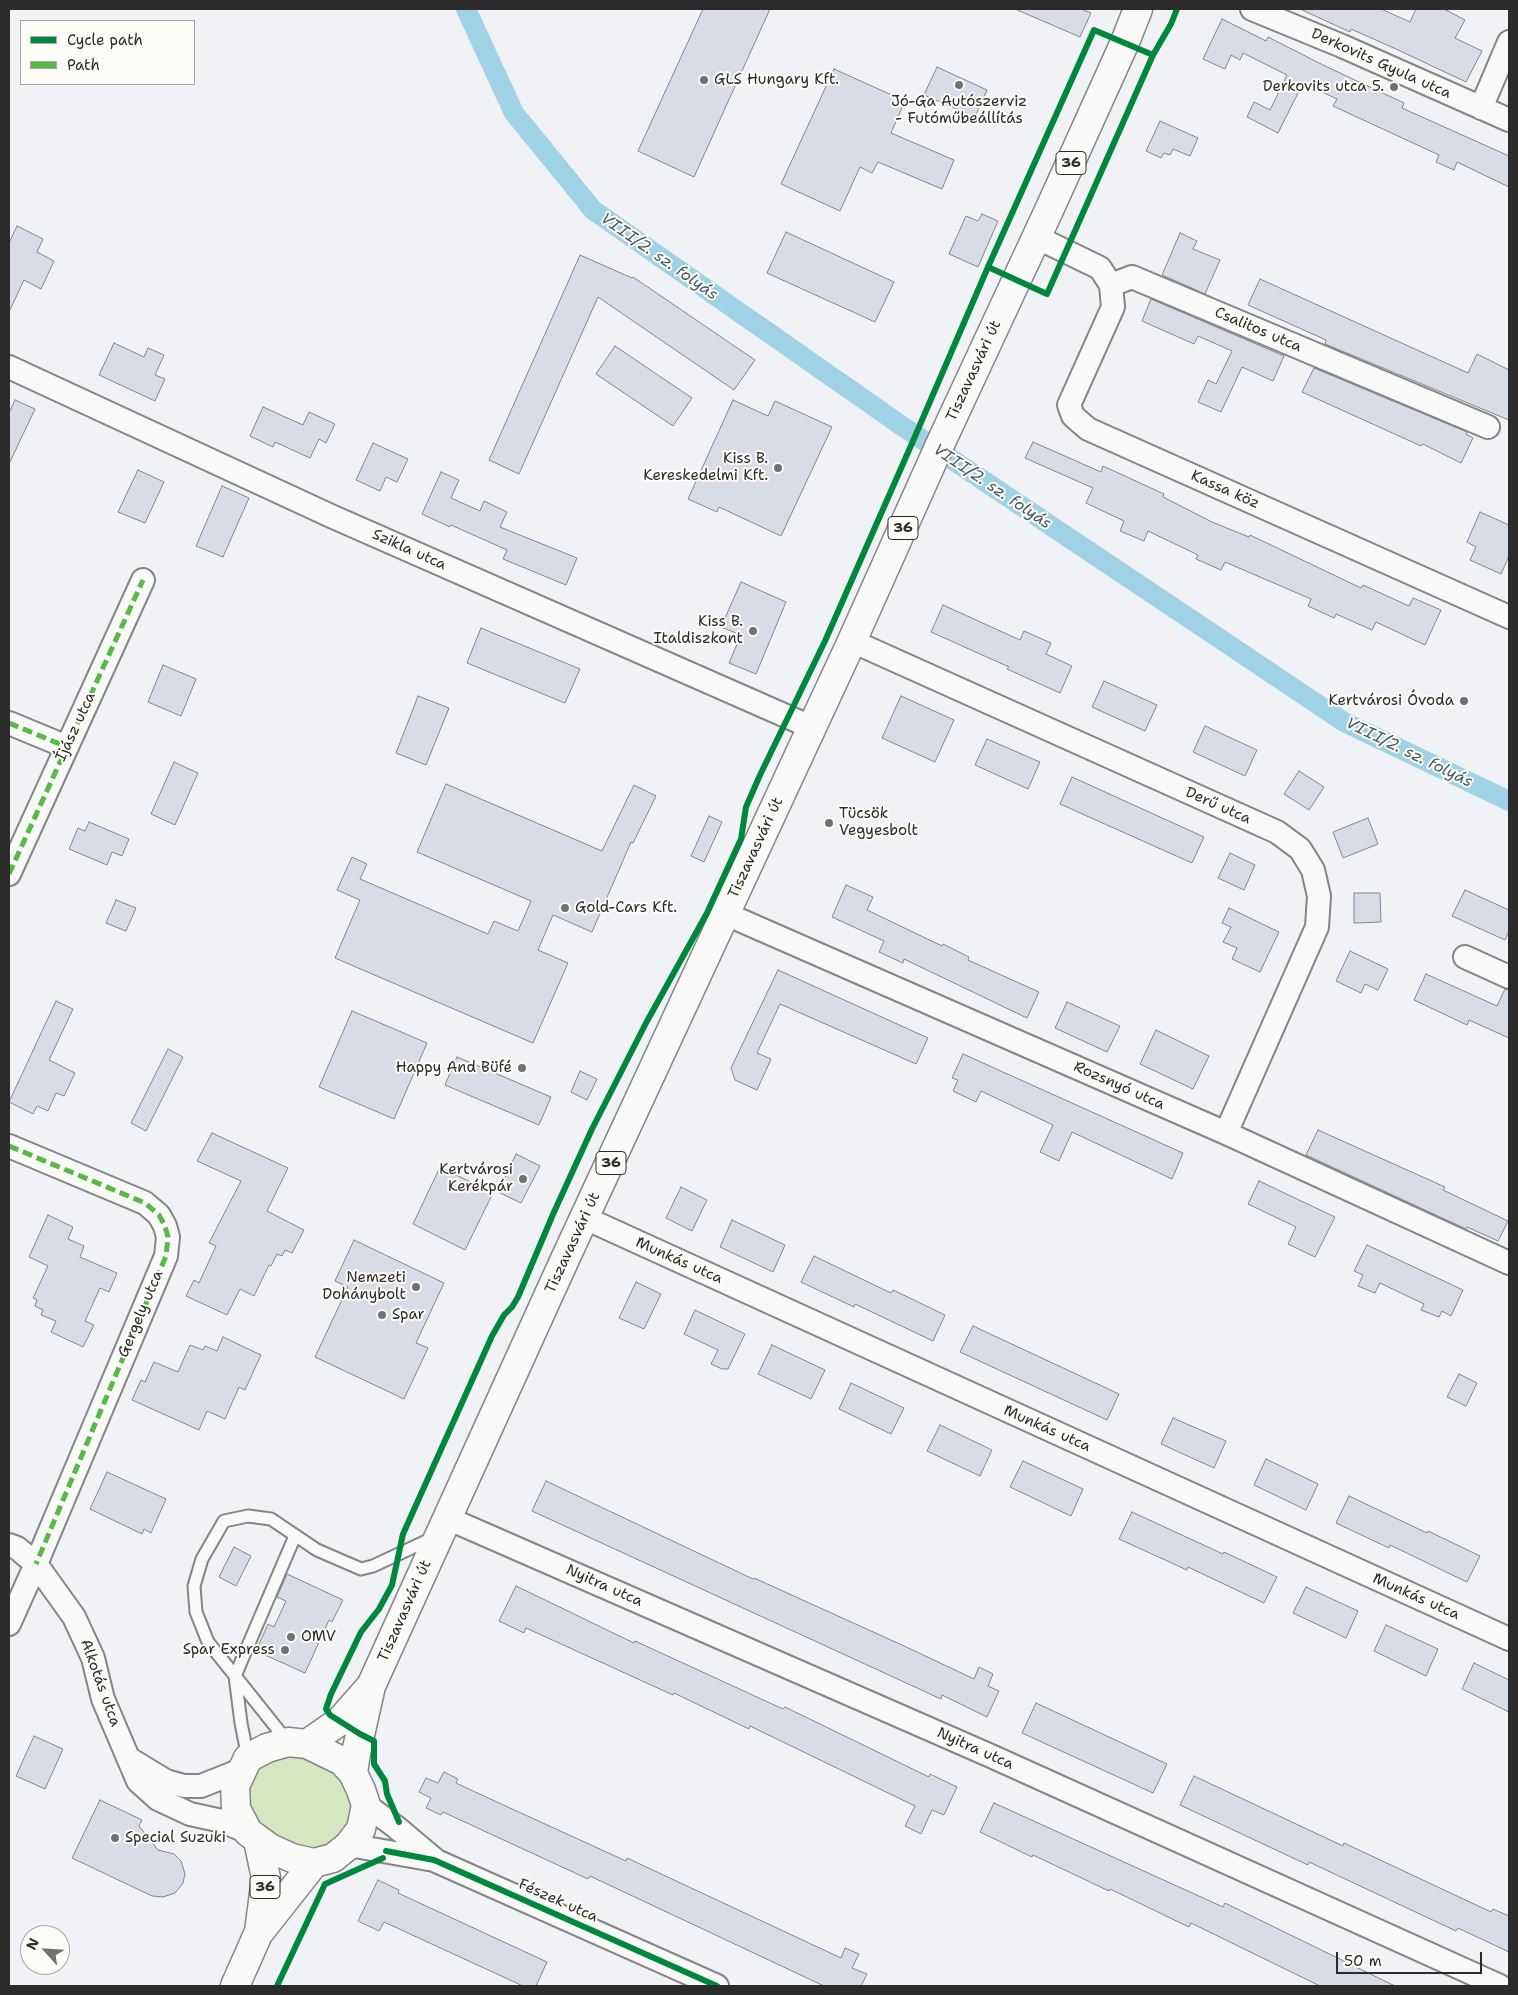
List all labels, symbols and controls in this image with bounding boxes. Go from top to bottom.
legend [20,20,195,85]
street label: Derkovits Gyula utca [1308,25,1454,103]
text: Cycle path [67,30,143,50]
text: Path [67,55,100,75]
place label: GLS Hungary Kft. [714,71,839,89]
marker: GLS Hungary Kft. [698,74,710,86]
place label: Derkovits utca 5. [1263,78,1384,96]
marker: Jó-Ga Autószerviz - Futóműbeállítás [953,79,965,91]
marker: Derkovits utca 5. [1388,81,1400,93]
place label: Jó-Ga Autószerviz - Futóműbeállítás [891,93,1027,128]
road number: 36 [1056,152,1086,174]
water label: VIII/2. sz. folyás [597,209,721,305]
street label: Csalitos utca [1212,304,1304,356]
street label: Tiszavasvári út [943,318,1005,424]
water label: VIII/2. sz. folyás [929,440,1055,534]
place label: Kiss B. Kereskedelmi Kft. [643,450,768,485]
marker: Kiss B. Kereskedelmi Kft. [772,462,784,474]
street label: Kassa köz [1188,467,1262,513]
road number: 36 [888,516,918,540]
street label: Szikla utca [369,526,449,574]
place label: Kiss B. Italdiszkont [654,613,743,648]
marker: Kiss B. Italdiszkont [747,625,759,637]
street label: Íjász utca [52,690,100,764]
place label: Kertvárosi Óvoda [1328,692,1454,710]
marker: Kertvárosi Óvoda [1458,695,1470,707]
water label: VIII/2. sz. folyás [1342,714,1476,792]
street label: Derű utca [1183,784,1253,828]
street label: Tiszavasvári út [725,795,787,901]
place label: Tücsök Vegyesbolt [839,805,918,840]
marker: Tücsök Vegyesbolt [823,817,835,829]
place label: Gold-Cars Kft. [575,899,677,917]
marker: Gold-Cars Kft. [559,902,571,914]
street label: Rozsnyó utca [1071,1058,1167,1114]
place label: Happy And Büfé [396,1059,512,1077]
marker: Happy And Büfé [516,1062,528,1074]
road number: 36 [596,1152,626,1174]
place label: Kertvárosi Kerékpár [439,1161,513,1196]
marker: Kertvárosi Kerékpár [517,1173,529,1185]
street label: Tiszavasvári út [542,1190,604,1296]
street label: Munkás utca [633,1234,725,1288]
street label: Gergely utca [115,1268,167,1360]
place label: Nemzeti Dohánybolt [322,1269,406,1304]
marker: Nemzeti Dohánybolt [410,1281,422,1293]
place label: Spar [392,1306,425,1324]
marker: Spar [376,1309,388,1321]
street label: Munkás utca [1001,1402,1093,1456]
street label: Tiszavasvári út [374,1557,436,1665]
street label: Nyitra utca [563,1561,645,1611]
street label: Munkás utca [1370,1570,1462,1624]
place label: OMV [301,1628,336,1646]
marker: OMV [285,1631,297,1643]
street label: Alkotás utca [76,1637,124,1729]
place label: Spar Express [183,1641,275,1659]
marker: Spar Express [279,1644,291,1656]
street label: Nyitra utca [934,1724,1016,1774]
place label: Special Suzuki [125,1829,226,1847]
marker: Special Suzuki [109,1832,121,1844]
road number: 36 [250,1875,280,1898]
street label: Fészek utca [515,1875,601,1927]
north arrow [20,1925,70,1975]
text: N [22,1935,43,1953]
scale bar [1338,1942,1484,1974]
text: 50 m [1344,1951,1382,1971]

